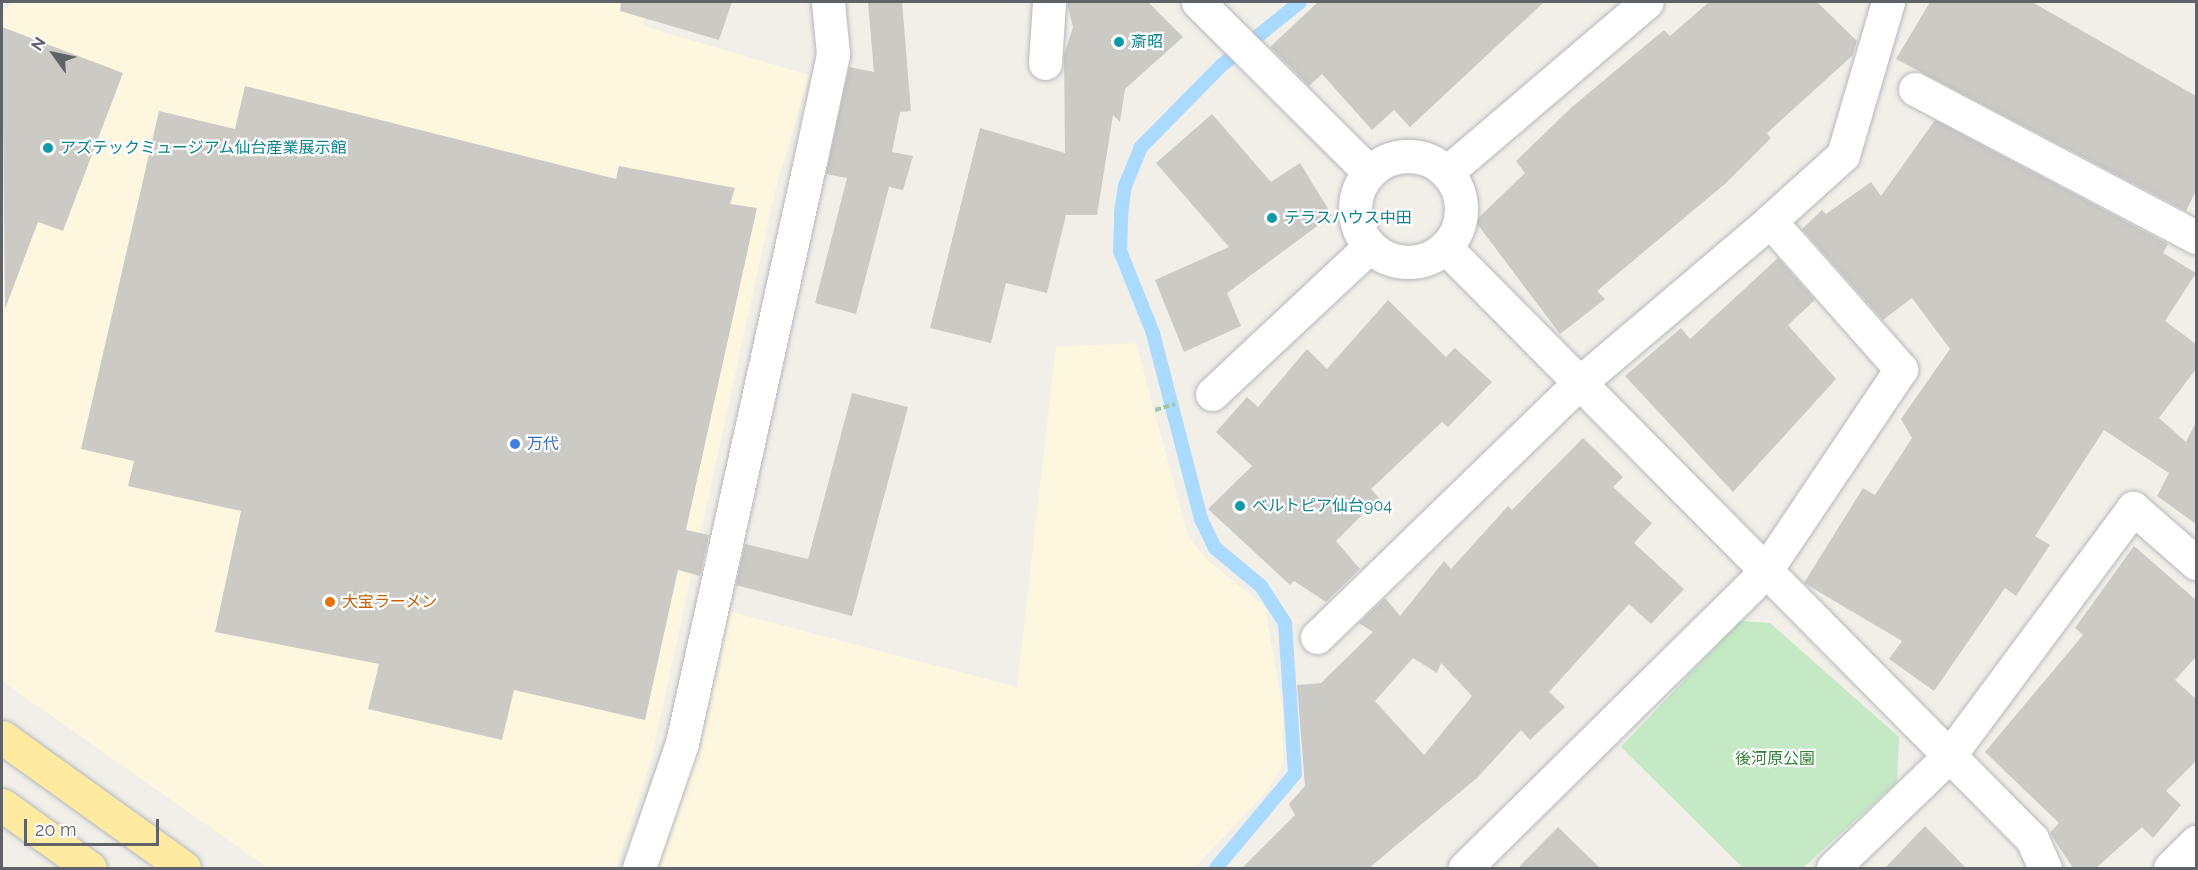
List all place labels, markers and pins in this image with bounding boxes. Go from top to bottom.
place label: 斎昭 [1131,32,1163,52]
marker: 斎昭 [1112,35,1126,49]
place label: アズテックミュージアム仙台産業展示館 [60,138,348,158]
marker: アズテックミュージアム仙台産業展示館 [41,141,55,155]
place label: テラスハウス中田 [1284,208,1412,228]
marker: テラスハウス中田 [1265,211,1279,225]
place label: 万代 [527,434,559,454]
marker: 万代 [508,437,522,451]
place label: ベルトピア仙台904 [1252,496,1392,516]
marker: ベルトピア仙台904 [1233,499,1247,513]
place label: 大宝ラーメン [342,592,438,612]
marker: 大宝ラーメン [323,595,337,609]

